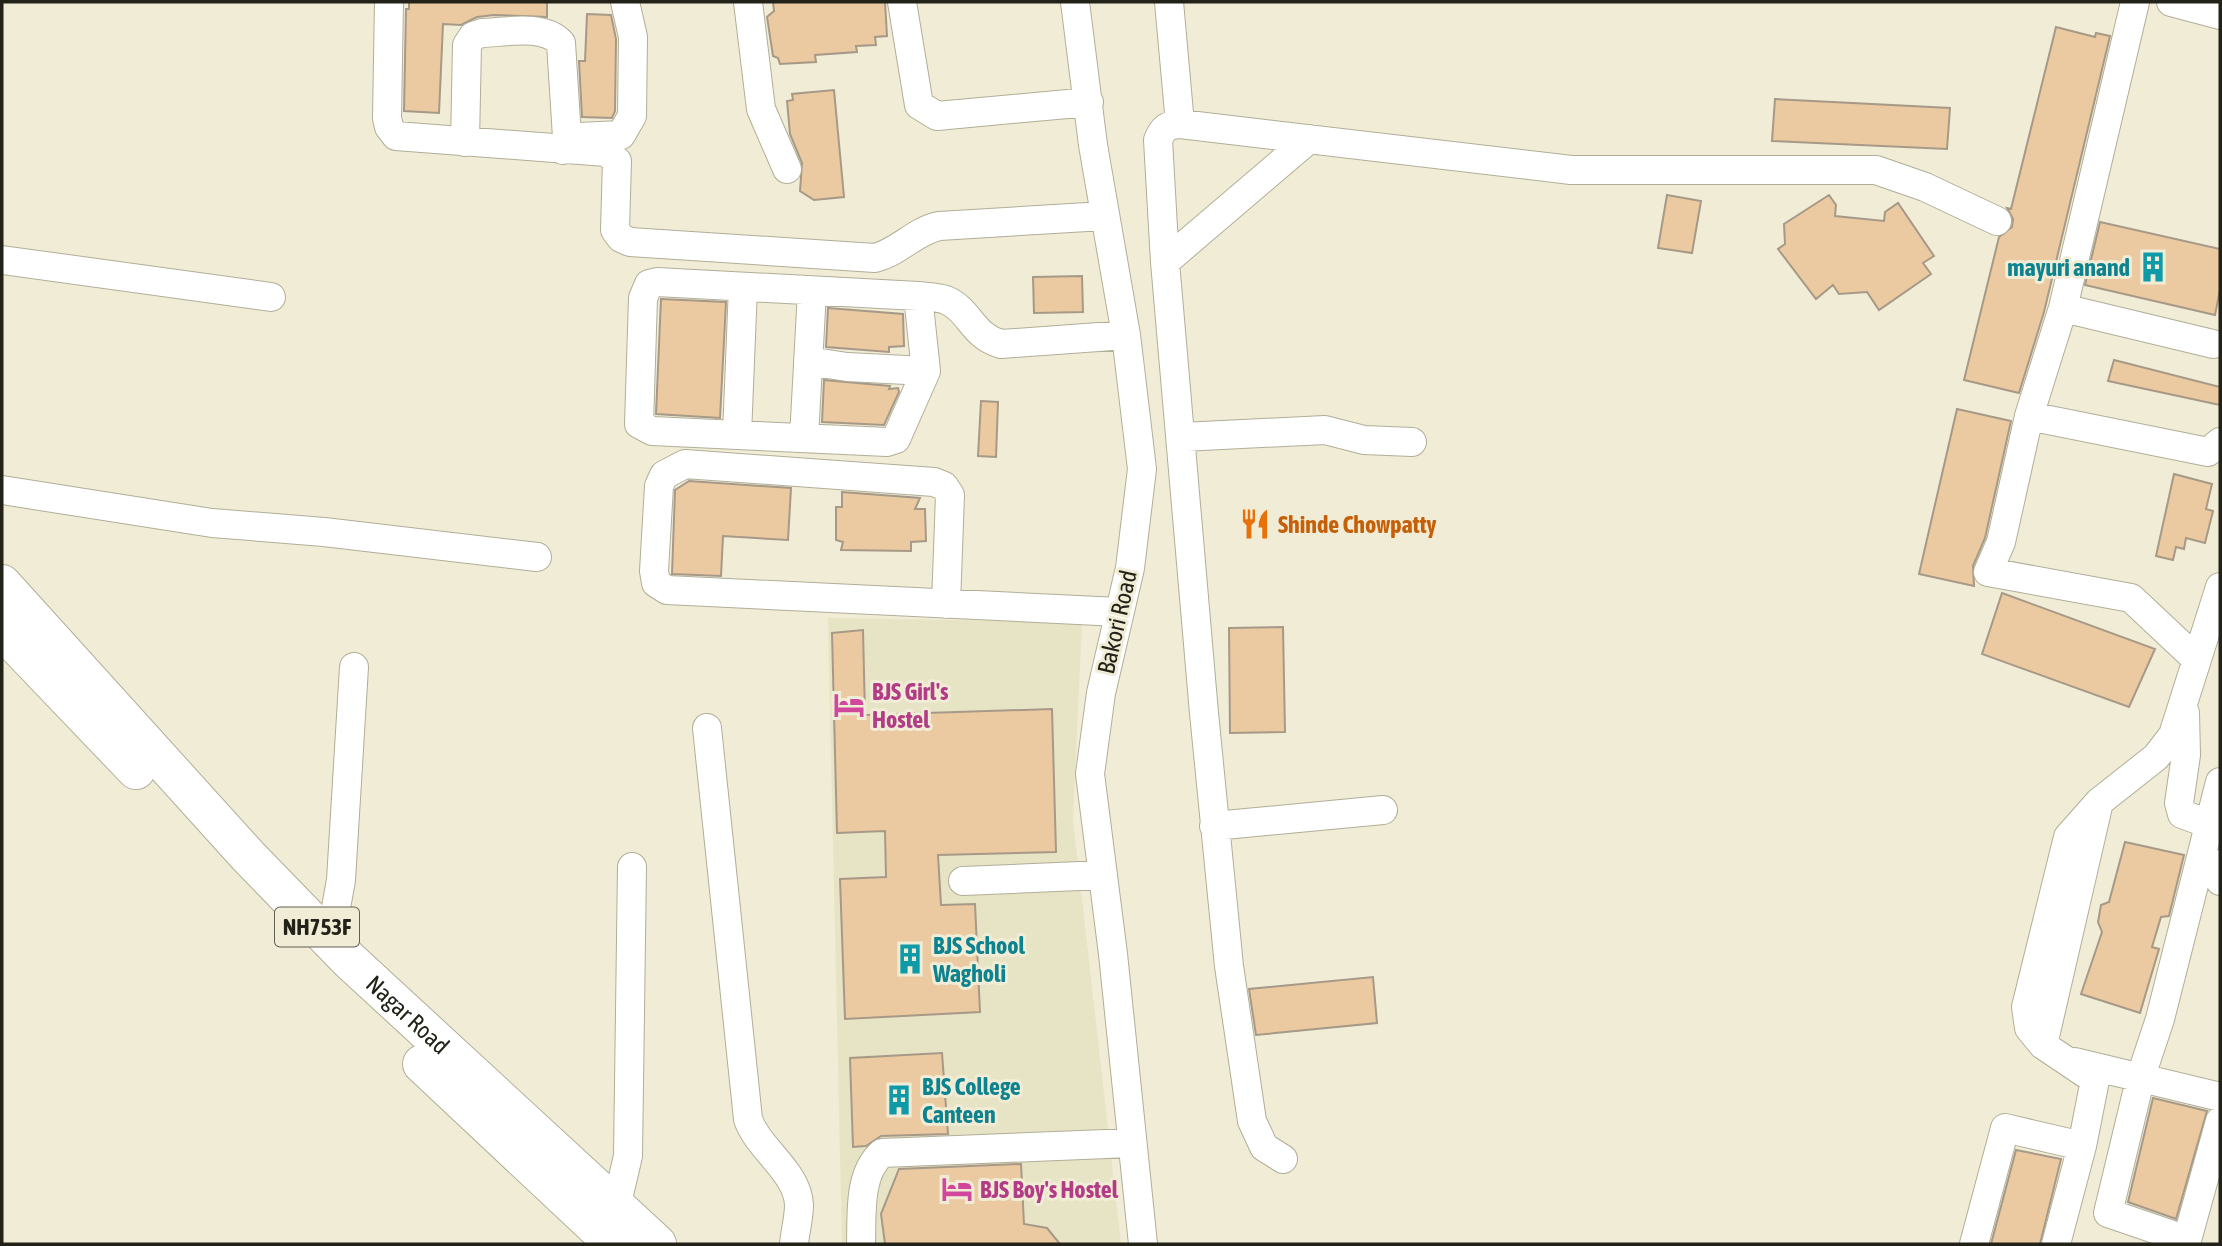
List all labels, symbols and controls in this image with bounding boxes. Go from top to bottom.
building icon: mayuri anand [2136,250,2170,284]
place label: mayuri anand [2007,254,2130,281]
restaurant icon: Shinde Chowpatty [1238,507,1272,541]
place label: Shinde Chowpatty [1278,511,1437,538]
street label: Bakori Road [1092,568,1142,676]
place label: BJS Girl's Hostel [872,678,949,733]
hotel icon: BJS Girl's Hostel [832,688,866,722]
road number: NH753F [275,908,359,946]
place label: BJS School Wagholi [932,932,1026,987]
building icon: BJS School Wagholi [893,942,927,976]
street label: Nagar Road [361,970,455,1059]
place label: BJS College Canteen [922,1073,1021,1128]
building icon: BJS College Canteen [882,1083,916,1117]
hotel icon: BJS Boy's Hostel [940,1172,974,1206]
place label: BJS Boy's Hostel [980,1176,1119,1203]

